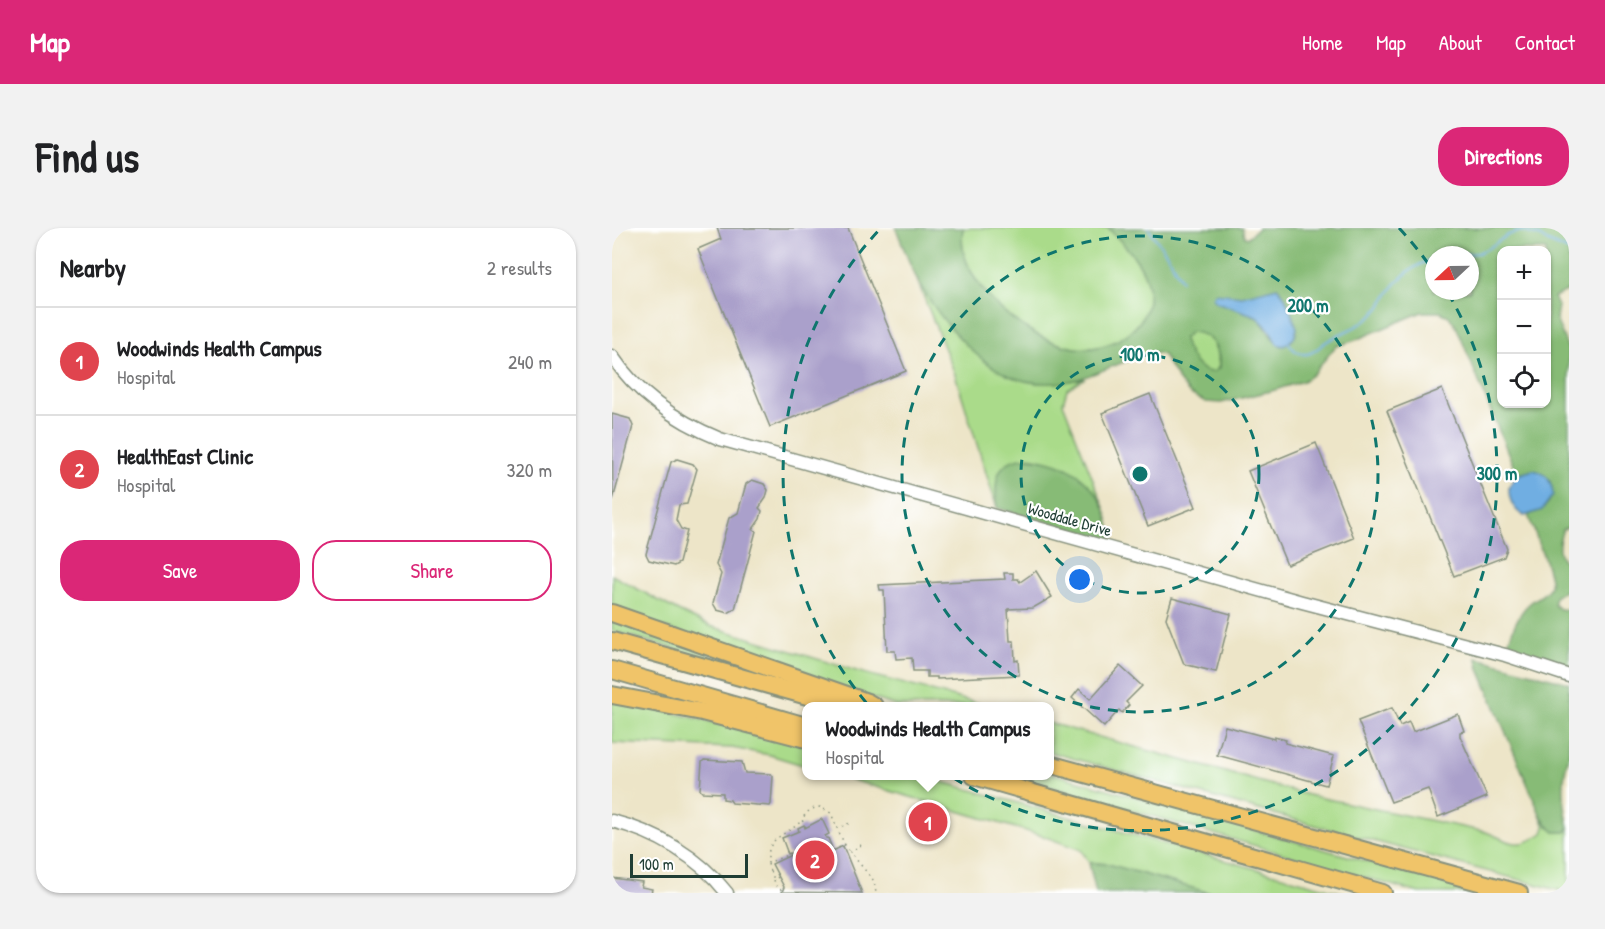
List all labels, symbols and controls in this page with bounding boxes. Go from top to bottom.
text: Map [30,23,70,61]
text: Home [1302,28,1343,57]
text: Map [1376,28,1406,57]
text: About [1439,28,1482,57]
text: Contact [1515,28,1575,57]
button: Directions [1438,127,1569,186]
text: Find us [36,128,139,185]
north arrow [1425,246,1479,300]
map controls [1497,246,1551,408]
button: + [1497,246,1551,300]
text: Nearby [60,250,126,285]
text: 2 results [487,254,552,281]
text: 200 m [1288,293,1328,318]
button: − [1497,300,1551,354]
text: Woodwinds Health Campus [117,333,322,363]
text: 100 m [1120,342,1160,367]
text: 1 [76,348,83,375]
text: 240 m [508,348,552,375]
button: locate [1497,354,1551,408]
text: Hospital [117,363,175,390]
text: HealthEast Clinic [117,441,253,471]
text: 2 [75,456,84,483]
text: 320 m [507,456,552,483]
text: 300 m [1477,461,1517,486]
centre of rings [1130,464,1150,484]
text: Hospital [117,471,175,498]
street label: Wooddale Drive [1026,497,1115,542]
button: Save [60,540,300,601]
button: Share [312,540,552,601]
your location [1065,565,1094,594]
popup [802,702,1054,780]
text: Woodwinds Health Campus [826,713,1030,743]
text: Hospital [826,743,884,770]
pin: 1 [908,800,948,844]
pin: 2 [796,838,834,882]
scale bar [630,851,748,878]
text: 100 m [639,853,674,875]

